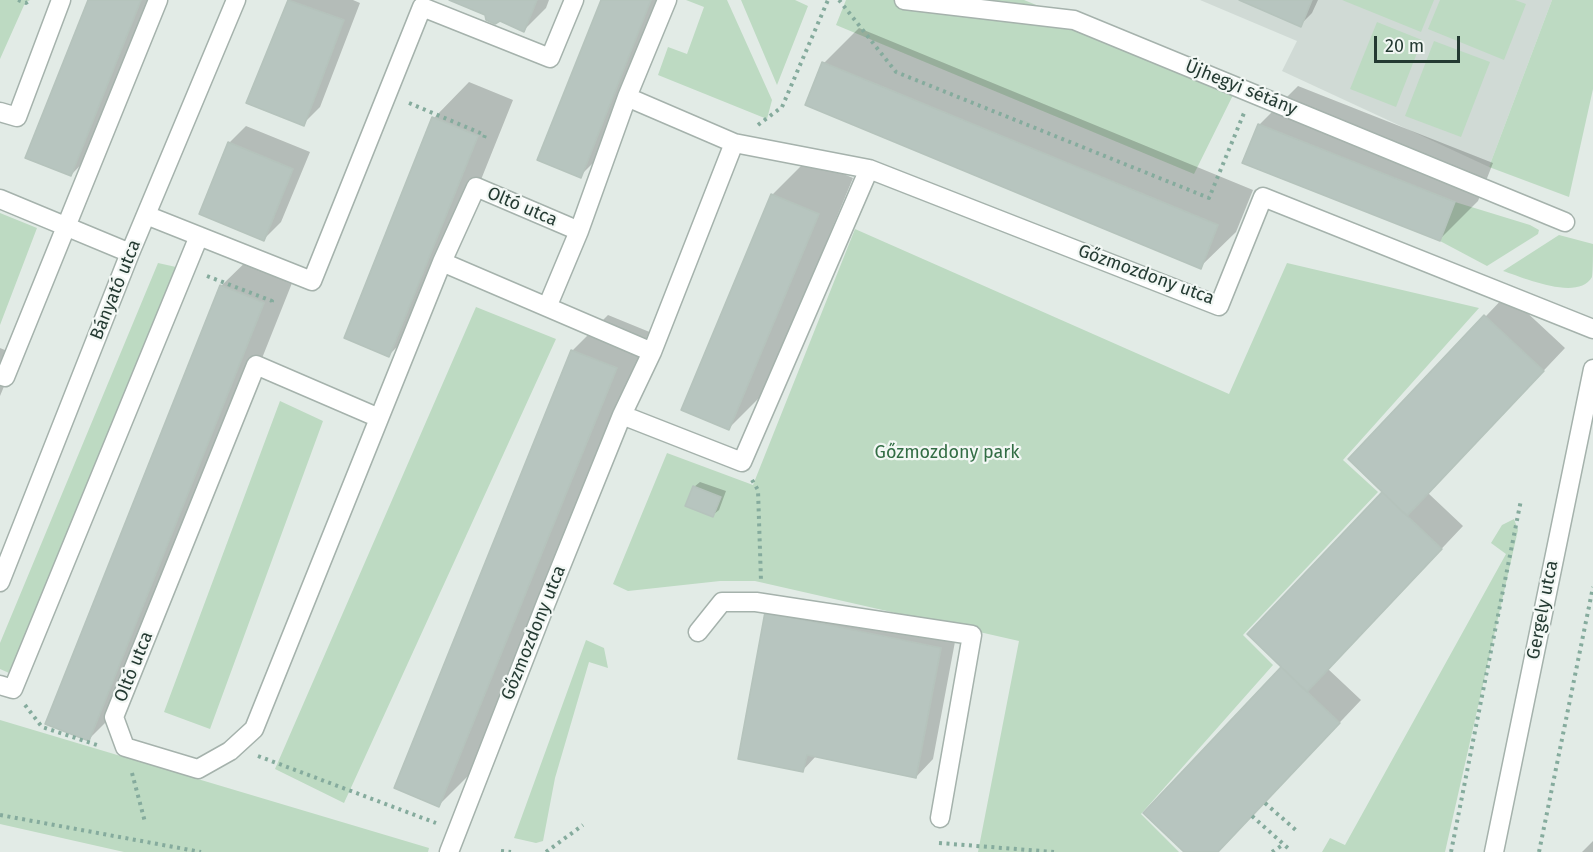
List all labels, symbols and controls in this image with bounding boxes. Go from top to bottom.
scale bar [1377,24,1462,62]
text: 20 m [1385,35,1424,57]
street label: Újhegyi sétány [1182,56,1300,120]
street label: Oltó utca [484,183,560,231]
street label: Bányató utca [86,237,146,343]
street label: Gőzmozdony utca [1075,240,1217,310]
park label: Gőzmozdony park [875,442,1019,464]
street label: Gergely utca [1523,559,1563,661]
street label: Gőzmozdony utca [497,562,571,704]
street label: Oltó utca [110,629,158,705]

